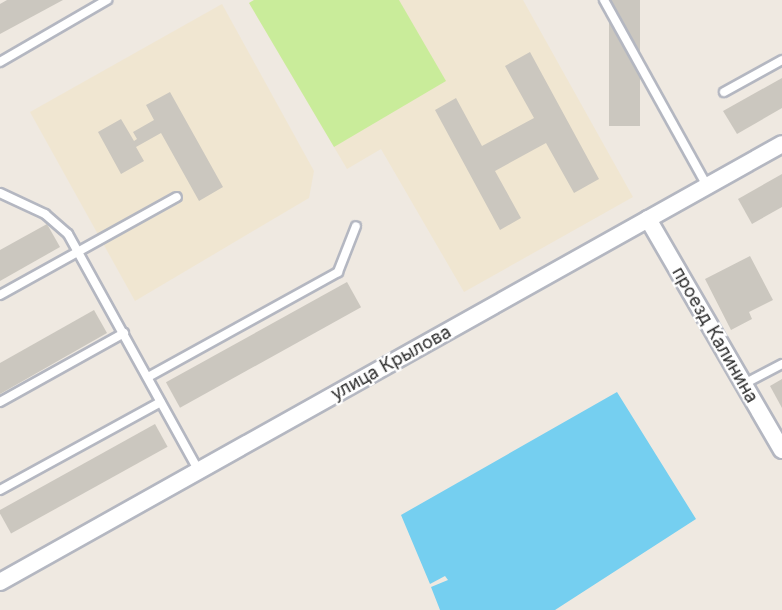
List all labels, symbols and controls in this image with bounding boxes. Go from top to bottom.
street label: проезд Калинина [667,263,763,407]
street label: улица Крылова [327,321,455,405]

